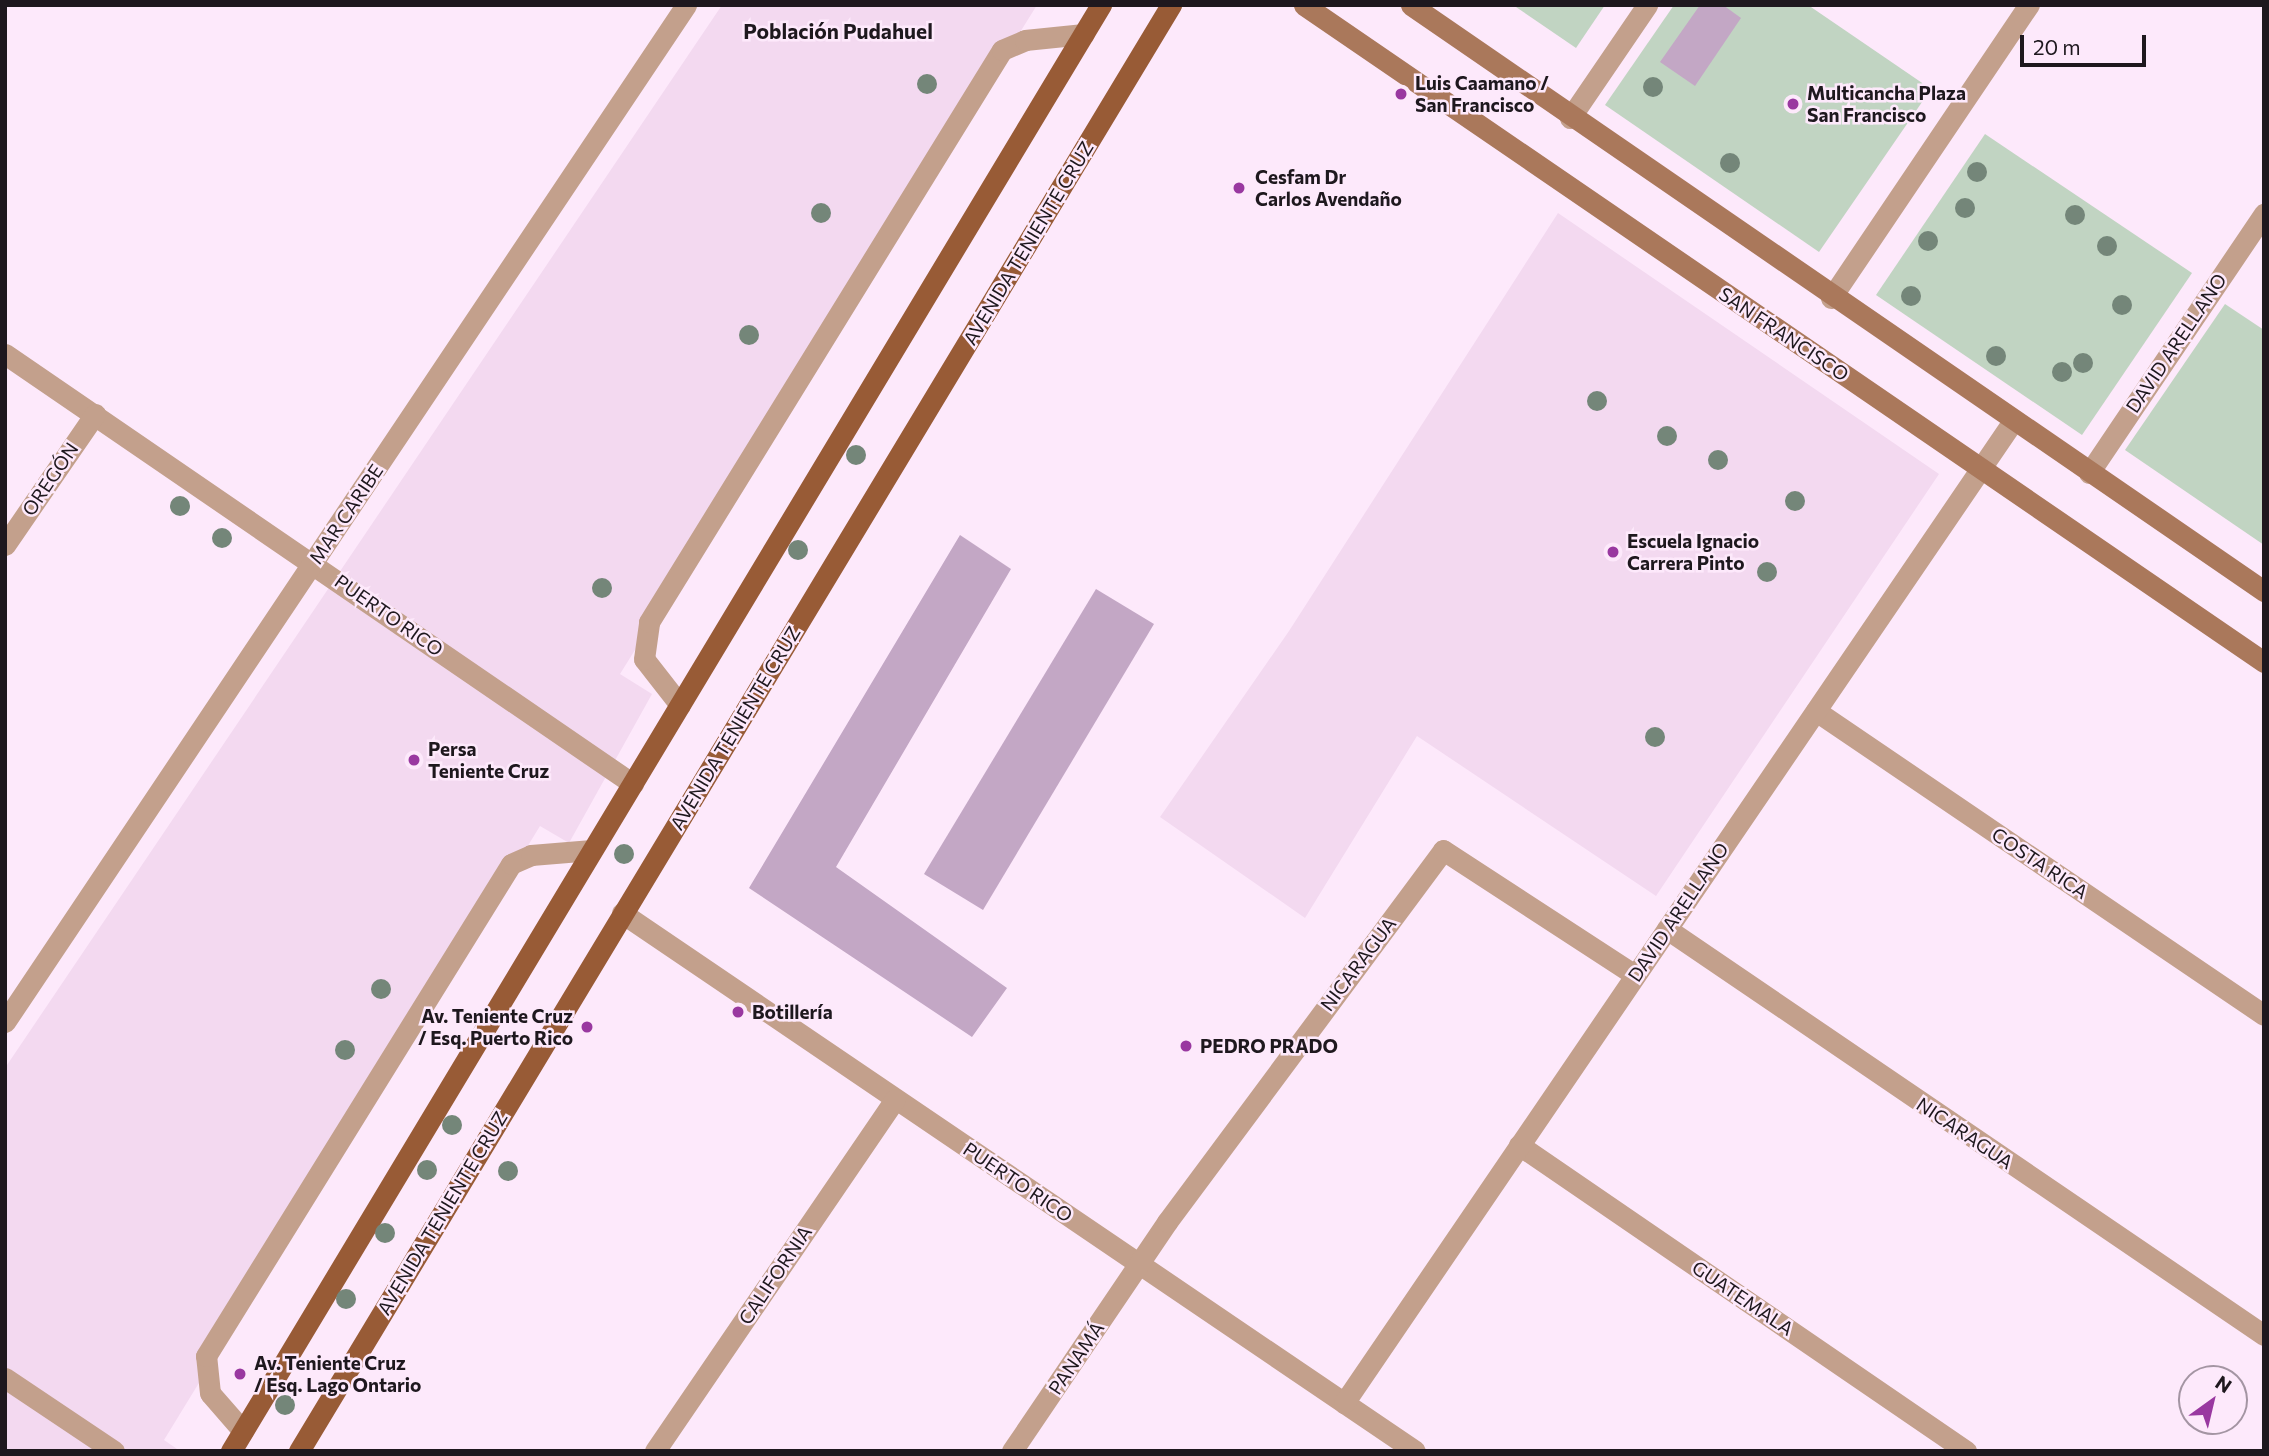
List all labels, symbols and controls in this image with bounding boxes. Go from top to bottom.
district label: Población Pudahuel [743,18,933,44]
scale bar [2024,21,2150,65]
text: 20 m [2033,34,2081,59]
place label: Luis Caamano / San Francisco [1415,72,1549,116]
place label: Multicancha Plaza San Francisco [1807,82,1966,126]
marker: Luis Caamano / San Francisco [1393,86,1409,102]
marker: Multicancha Plaza San Francisco [1785,96,1801,112]
street label: AVENIDA TENIENTE CRUZ [958,137,1098,349]
place label: Cesfam Dr Carlos Avendaño [1255,166,1402,210]
marker: Cesfam Dr Carlos Avendaño [1229,178,1249,198]
street label: DAVID ARELLANO [2121,269,2231,417]
street label: SAN FRANCISCO [1715,282,1853,386]
street label: OREGÓN [17,438,83,520]
street label: MAR CARIBE [304,460,388,568]
place label: Escuela Ignacio Carrera Pinto [1627,530,1759,574]
marker: Escuela Ignacio Carrera Pinto [1605,544,1621,560]
street label: PUERTO RICO [331,569,447,661]
street label: AVENIDA TENIENTE CRUZ [665,622,805,834]
place label: Persa Teniente Cruz [428,738,549,782]
marker: Persa Teniente Cruz [406,752,422,768]
street label: COSTA RICA [1988,823,2092,903]
street label: DAVID ARELLANO [1623,838,1733,986]
street label: NICARAGUA [1315,913,1401,1015]
place label: Botillería [752,1001,833,1023]
marker: Botillería [730,1004,746,1020]
place label: Av. Teniente Cruz / Esq. Puerto Rico [418,1005,573,1049]
marker: Av. Teniente Cruz / Esq. Puerto Rico [579,1019,595,1035]
place label: PEDRO PRADO [1200,1035,1338,1057]
marker: PEDRO PRADO [1178,1038,1194,1054]
street label: NICARAGUA [1912,1092,2018,1174]
street label: AVENIDA TENIENTE CRUZ [372,1107,512,1319]
street label: PUERTO RICO [959,1137,1077,1227]
street label: CALIFORNIA [734,1221,816,1329]
street label: GUATEMALA [1688,1256,1798,1340]
street label: PANAMÁ [1043,1317,1109,1399]
place label: Av. Teniente Cruz / Esq. Lago Ontario [254,1352,421,1396]
north arrow [2178,1365,2248,1435]
marker: Av. Teniente Cruz / Esq. Lago Ontario [232,1366,248,1382]
text: N [2212,1370,2236,1397]

